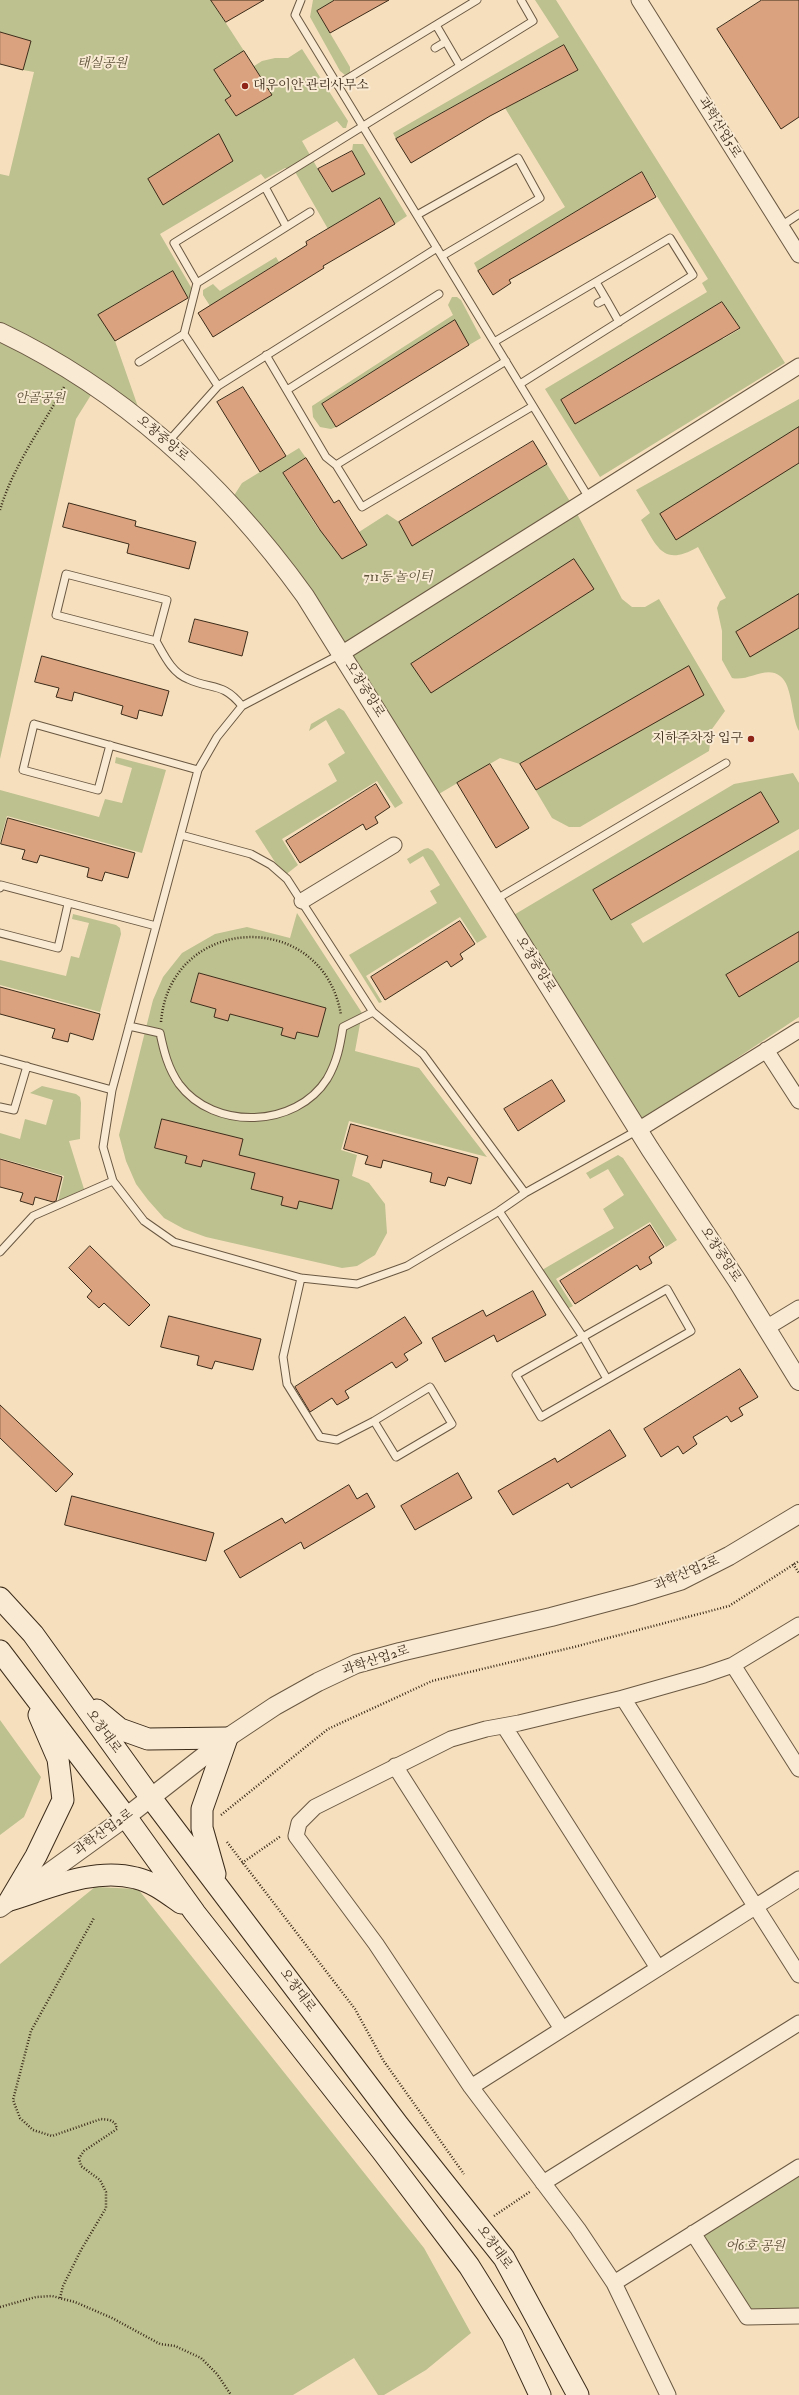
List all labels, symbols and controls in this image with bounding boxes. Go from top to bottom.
park label: 태실공원 [77,56,127,72]
place label: 대우이안 관리사무소 [253,78,369,94]
marker: 대우이안 관리사무소 [240,81,250,91]
street label: 과학산업5로 [694,95,744,161]
park label: 안골공원 [15,391,65,407]
street label: 오창중앙로 [133,413,191,465]
park label: 711동 놀이터 [364,570,432,586]
street label: 오창중앙로 [341,659,387,721]
place label: 지하주차장 입구 [652,731,743,747]
marker: 지하주차장 입구 [746,734,756,744]
street label: 오창중앙로 [512,934,558,996]
street label: 오창중앙로 [696,1224,744,1286]
street label: 과학산업2로 [652,1553,722,1595]
street label: 과학산업2로 [341,1643,411,1679]
street label: 오창대로 [82,1707,124,1757]
street label: 과학산업2로 [71,1806,137,1860]
street label: 오창대로 [276,1966,318,2016]
street label: 오창대로 [473,2223,515,2273]
park label: 어6호 공원 [725,2239,785,2255]

